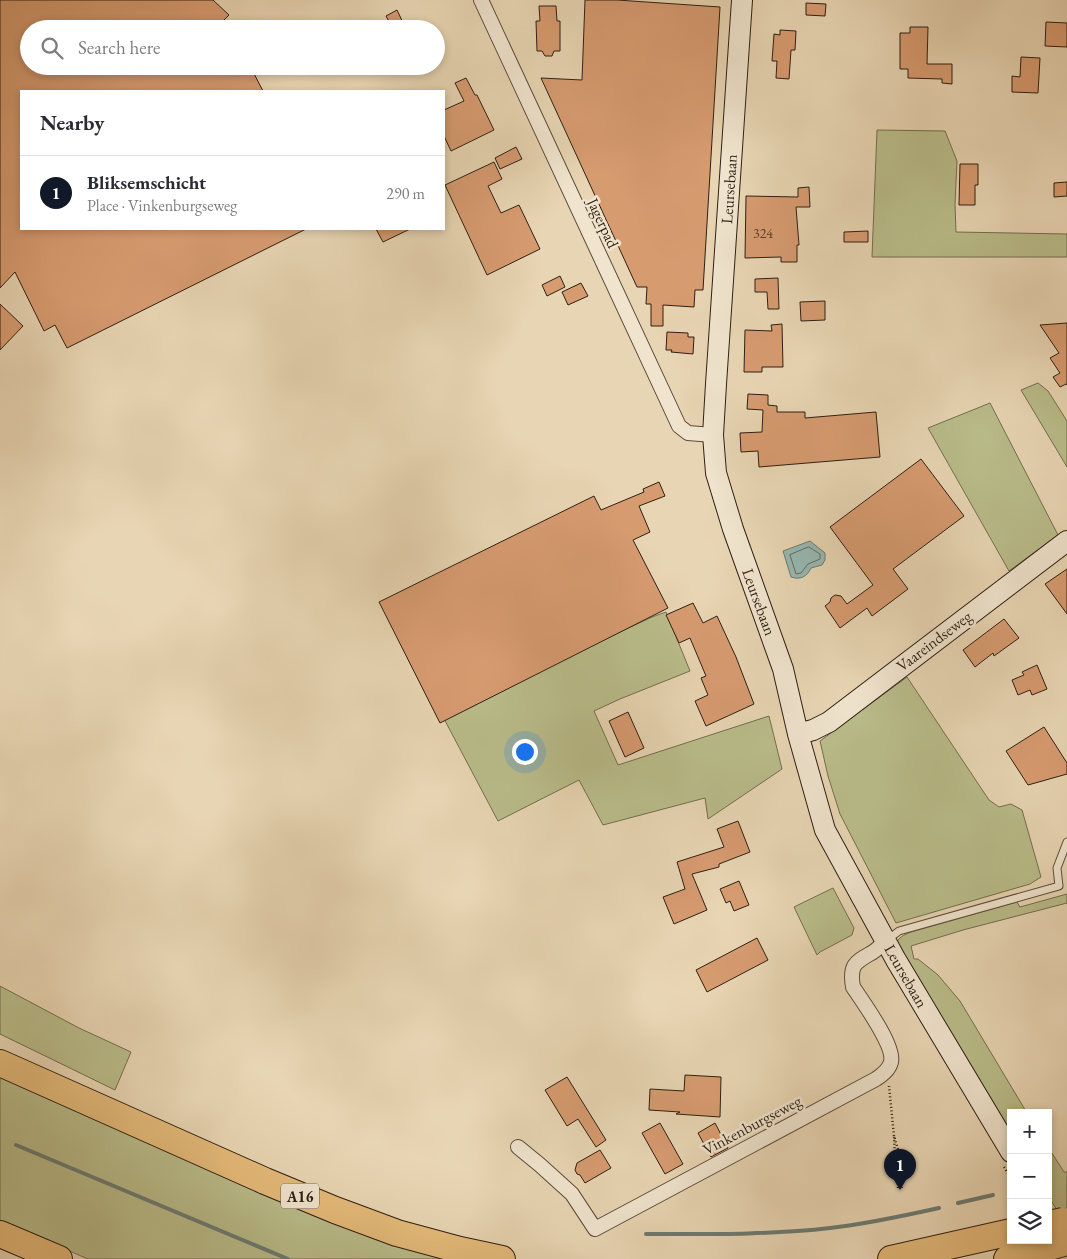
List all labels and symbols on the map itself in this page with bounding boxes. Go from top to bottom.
street label: Leursebaan [716,153,742,225]
street label: Jagerpad [581,193,624,252]
house number: 324 [753,224,773,242]
street label: Leursebaan [737,566,781,639]
street label: Vaareindseweg [892,605,977,676]
your location [512,739,538,765]
street label: Leursebaan [879,940,933,1012]
street label: Vinkenburgseweg [699,1090,806,1160]
pin: 1 [884,1149,916,1190]
road number: A16 [281,1184,319,1208]

